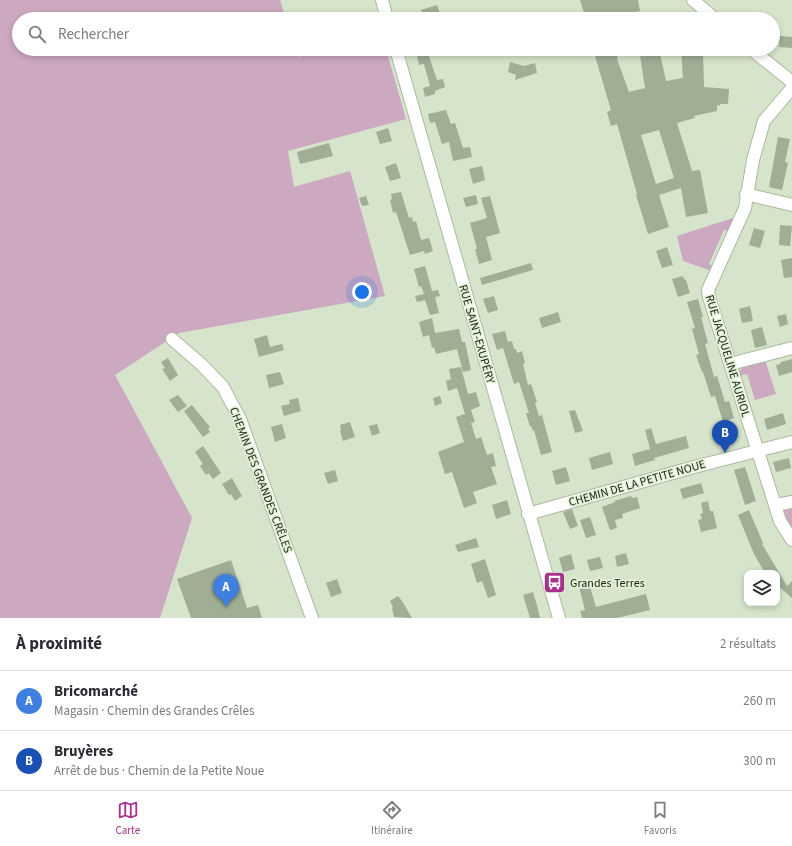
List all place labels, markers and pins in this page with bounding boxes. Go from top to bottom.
pin: B [712,420,738,453]
bus stop icon: Grandes Terres [542,570,568,596]
pin: A [213,574,239,607]
place label: Grandes Terres [570,575,645,592]

